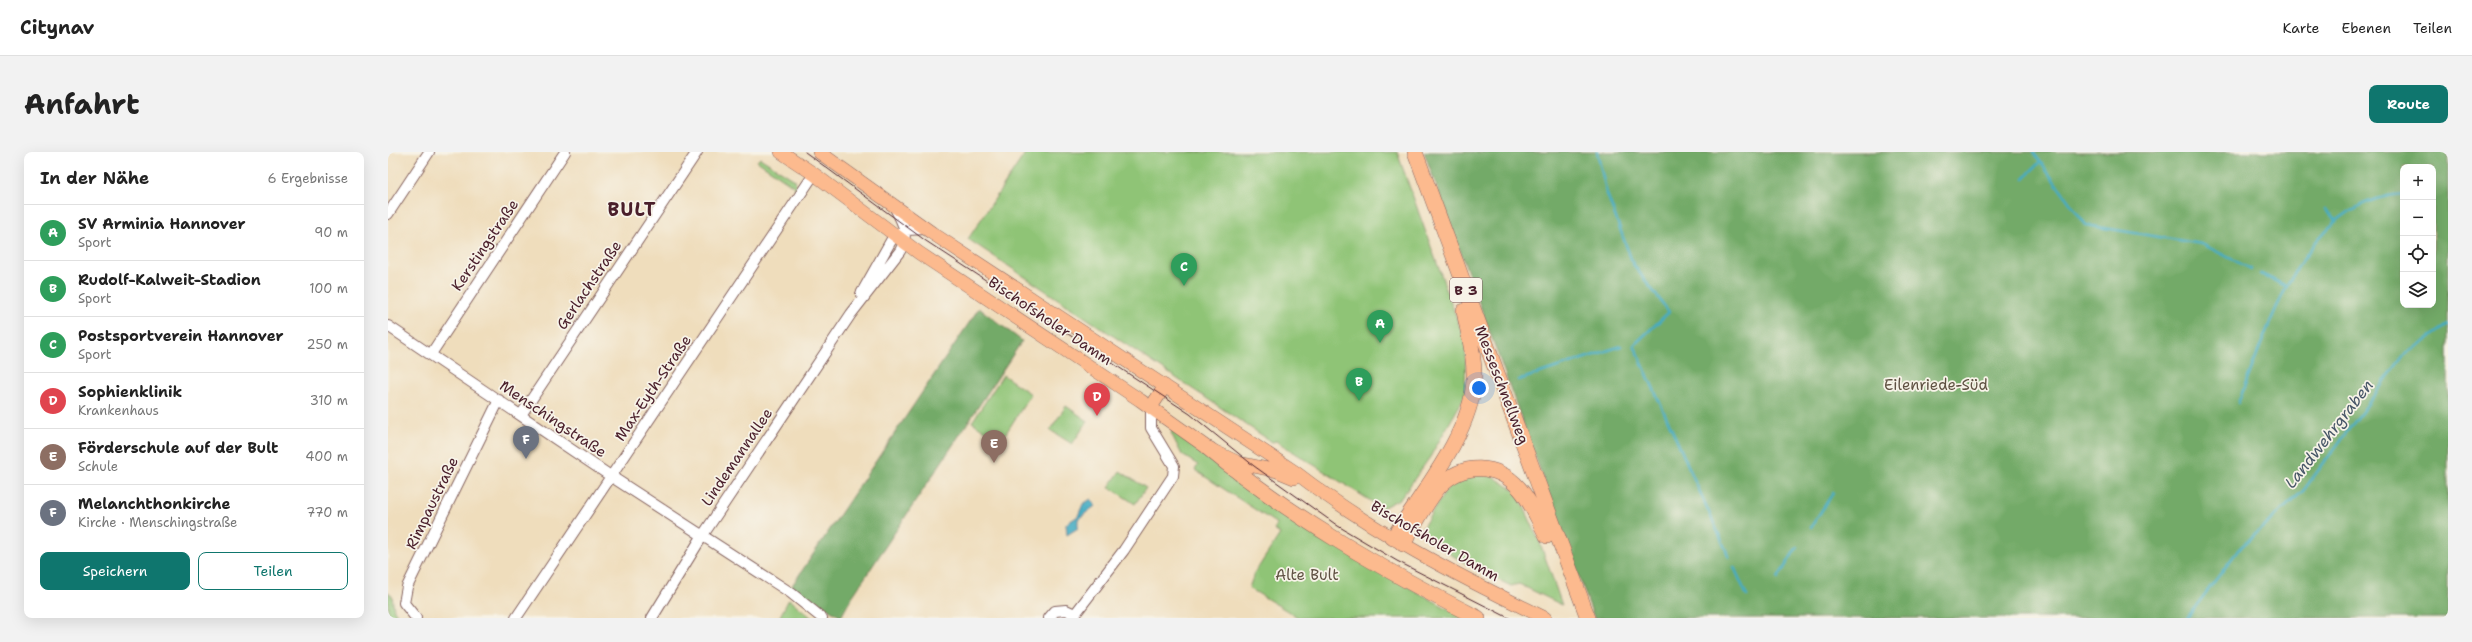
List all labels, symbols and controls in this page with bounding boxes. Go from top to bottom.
text: Citynav [20,15,94,40]
text: Karte [2283,19,2320,37]
text: Ebenen [2342,19,2391,37]
text: Teilen [2413,19,2452,37]
text: Anfahrt [24,85,140,123]
button: Route [2369,85,2448,123]
map controls [2400,164,2436,308]
button: + [2400,164,2436,200]
text: In der Nähe [40,167,149,189]
text: 6 Ergebnisse [268,170,348,187]
street label: Kerstingstraße [447,195,523,295]
district label: BULT [607,197,657,222]
button: − [2400,200,2436,236]
text: SV Arminia Hannover [78,214,245,234]
text: A [48,224,58,241]
text: 90 m [314,224,348,241]
text: Sport [78,234,111,251]
street label: Gerlachstraße [552,236,626,334]
button: locate [2400,236,2436,272]
pin: C [1171,253,1197,286]
text: Rudolf-Kalweit-Stadion [78,270,261,290]
street label: Bischofsholer Damm [984,272,1116,370]
button: layers [2400,272,2436,308]
road number: B 3 [1450,278,1482,302]
text: B [49,280,57,297]
text: 100 m [309,280,348,297]
text: Sport [78,290,111,307]
pin: A [1367,310,1393,343]
street label: Messeschnellweg [1470,323,1534,447]
text: Postsportverein Hannover [78,326,284,346]
street label: Max-Eyth-Straße [610,331,696,445]
text: C [49,336,57,353]
text: 250 m [307,336,348,353]
text: Sport [78,346,111,363]
pin: B [1346,368,1372,401]
park label: Eilenriede-Süd [1884,375,1988,395]
water label: Landwehrgraben [2280,375,2378,493]
street label: Menschingstraße [496,376,610,462]
your location [1469,378,1489,398]
text: Sophienklinik [78,382,182,402]
pin: D [1084,383,1110,416]
text: D [48,392,58,409]
text: 310 m [310,392,348,409]
text: Krankenhaus [78,402,159,419]
street label: Lindemannallee [697,404,777,510]
pin: F [513,426,539,459]
pin: E [981,430,1007,463]
text: Förderschule auf der Bult [78,438,278,458]
text: E [49,448,57,465]
text: 400 m [305,448,348,465]
street label: Rimpaustraße [401,453,463,553]
text: Schule [78,458,118,475]
text: Melanchthonkirche [78,494,231,514]
street label: Bischofsholer Damm [1367,496,1503,586]
text: F [49,504,57,521]
text: 770 m [306,504,348,521]
text: Kirche · Menschingstraße [78,514,237,531]
button: Speichern [40,552,190,590]
button: Teilen [198,552,348,590]
park label: Alte Bult [1275,565,1339,585]

